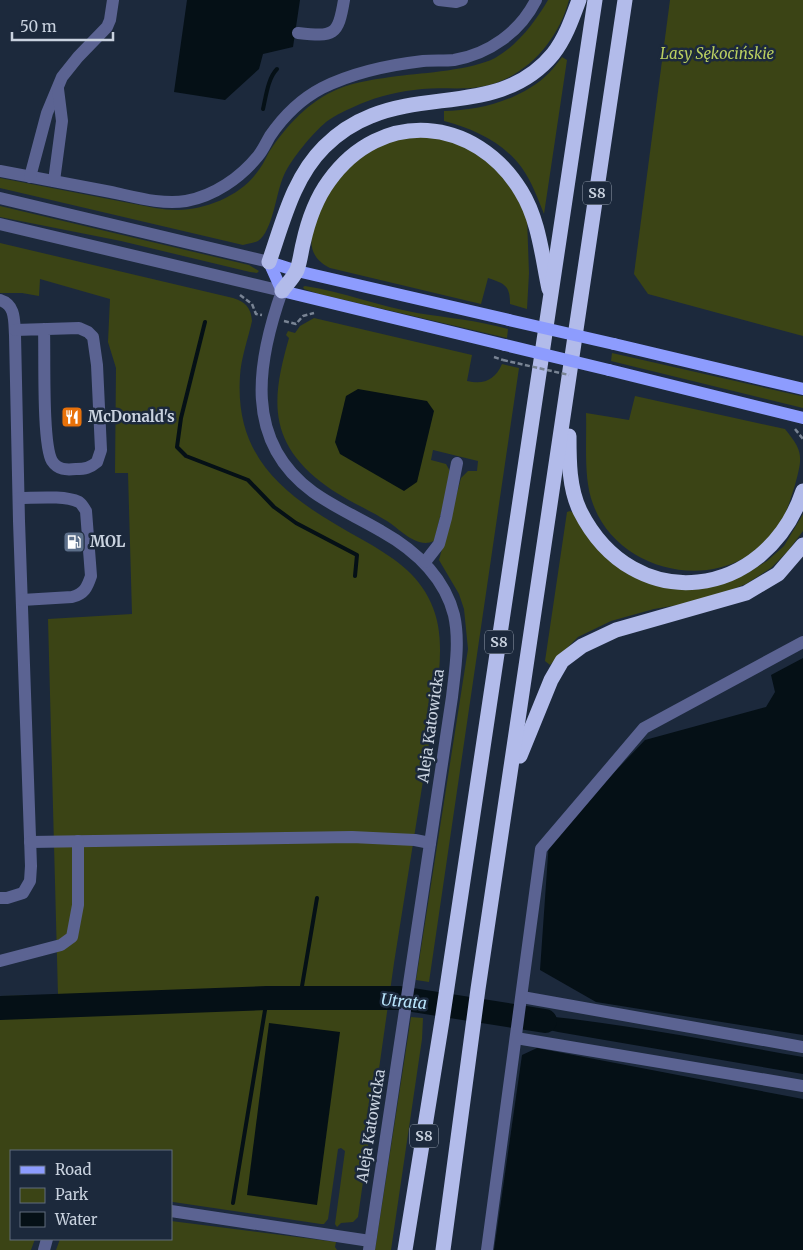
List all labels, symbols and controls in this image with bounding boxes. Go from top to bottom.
scale bar [12,10,114,42]
text: 50 m [20,17,57,36]
park label: Lasy Sękocińskie [660,44,774,63]
road number: S8 [583,182,611,204]
restaurant icon: McDonald's [60,405,84,429]
place label: McDonald's [88,407,175,426]
fuel station icon: MOL [62,530,86,554]
place label: MOL [90,532,126,551]
road number: S8 [485,630,513,654]
street label: Aleja Katowicka [413,668,448,785]
water label: Utrata [380,989,428,1013]
street label: Aleja Katowicka [352,1068,389,1185]
road number: S8 [410,1124,438,1148]
legend [10,1150,172,1240]
text: Road [55,1160,91,1179]
text: Park [55,1185,89,1204]
text: Water [54,1210,98,1229]

